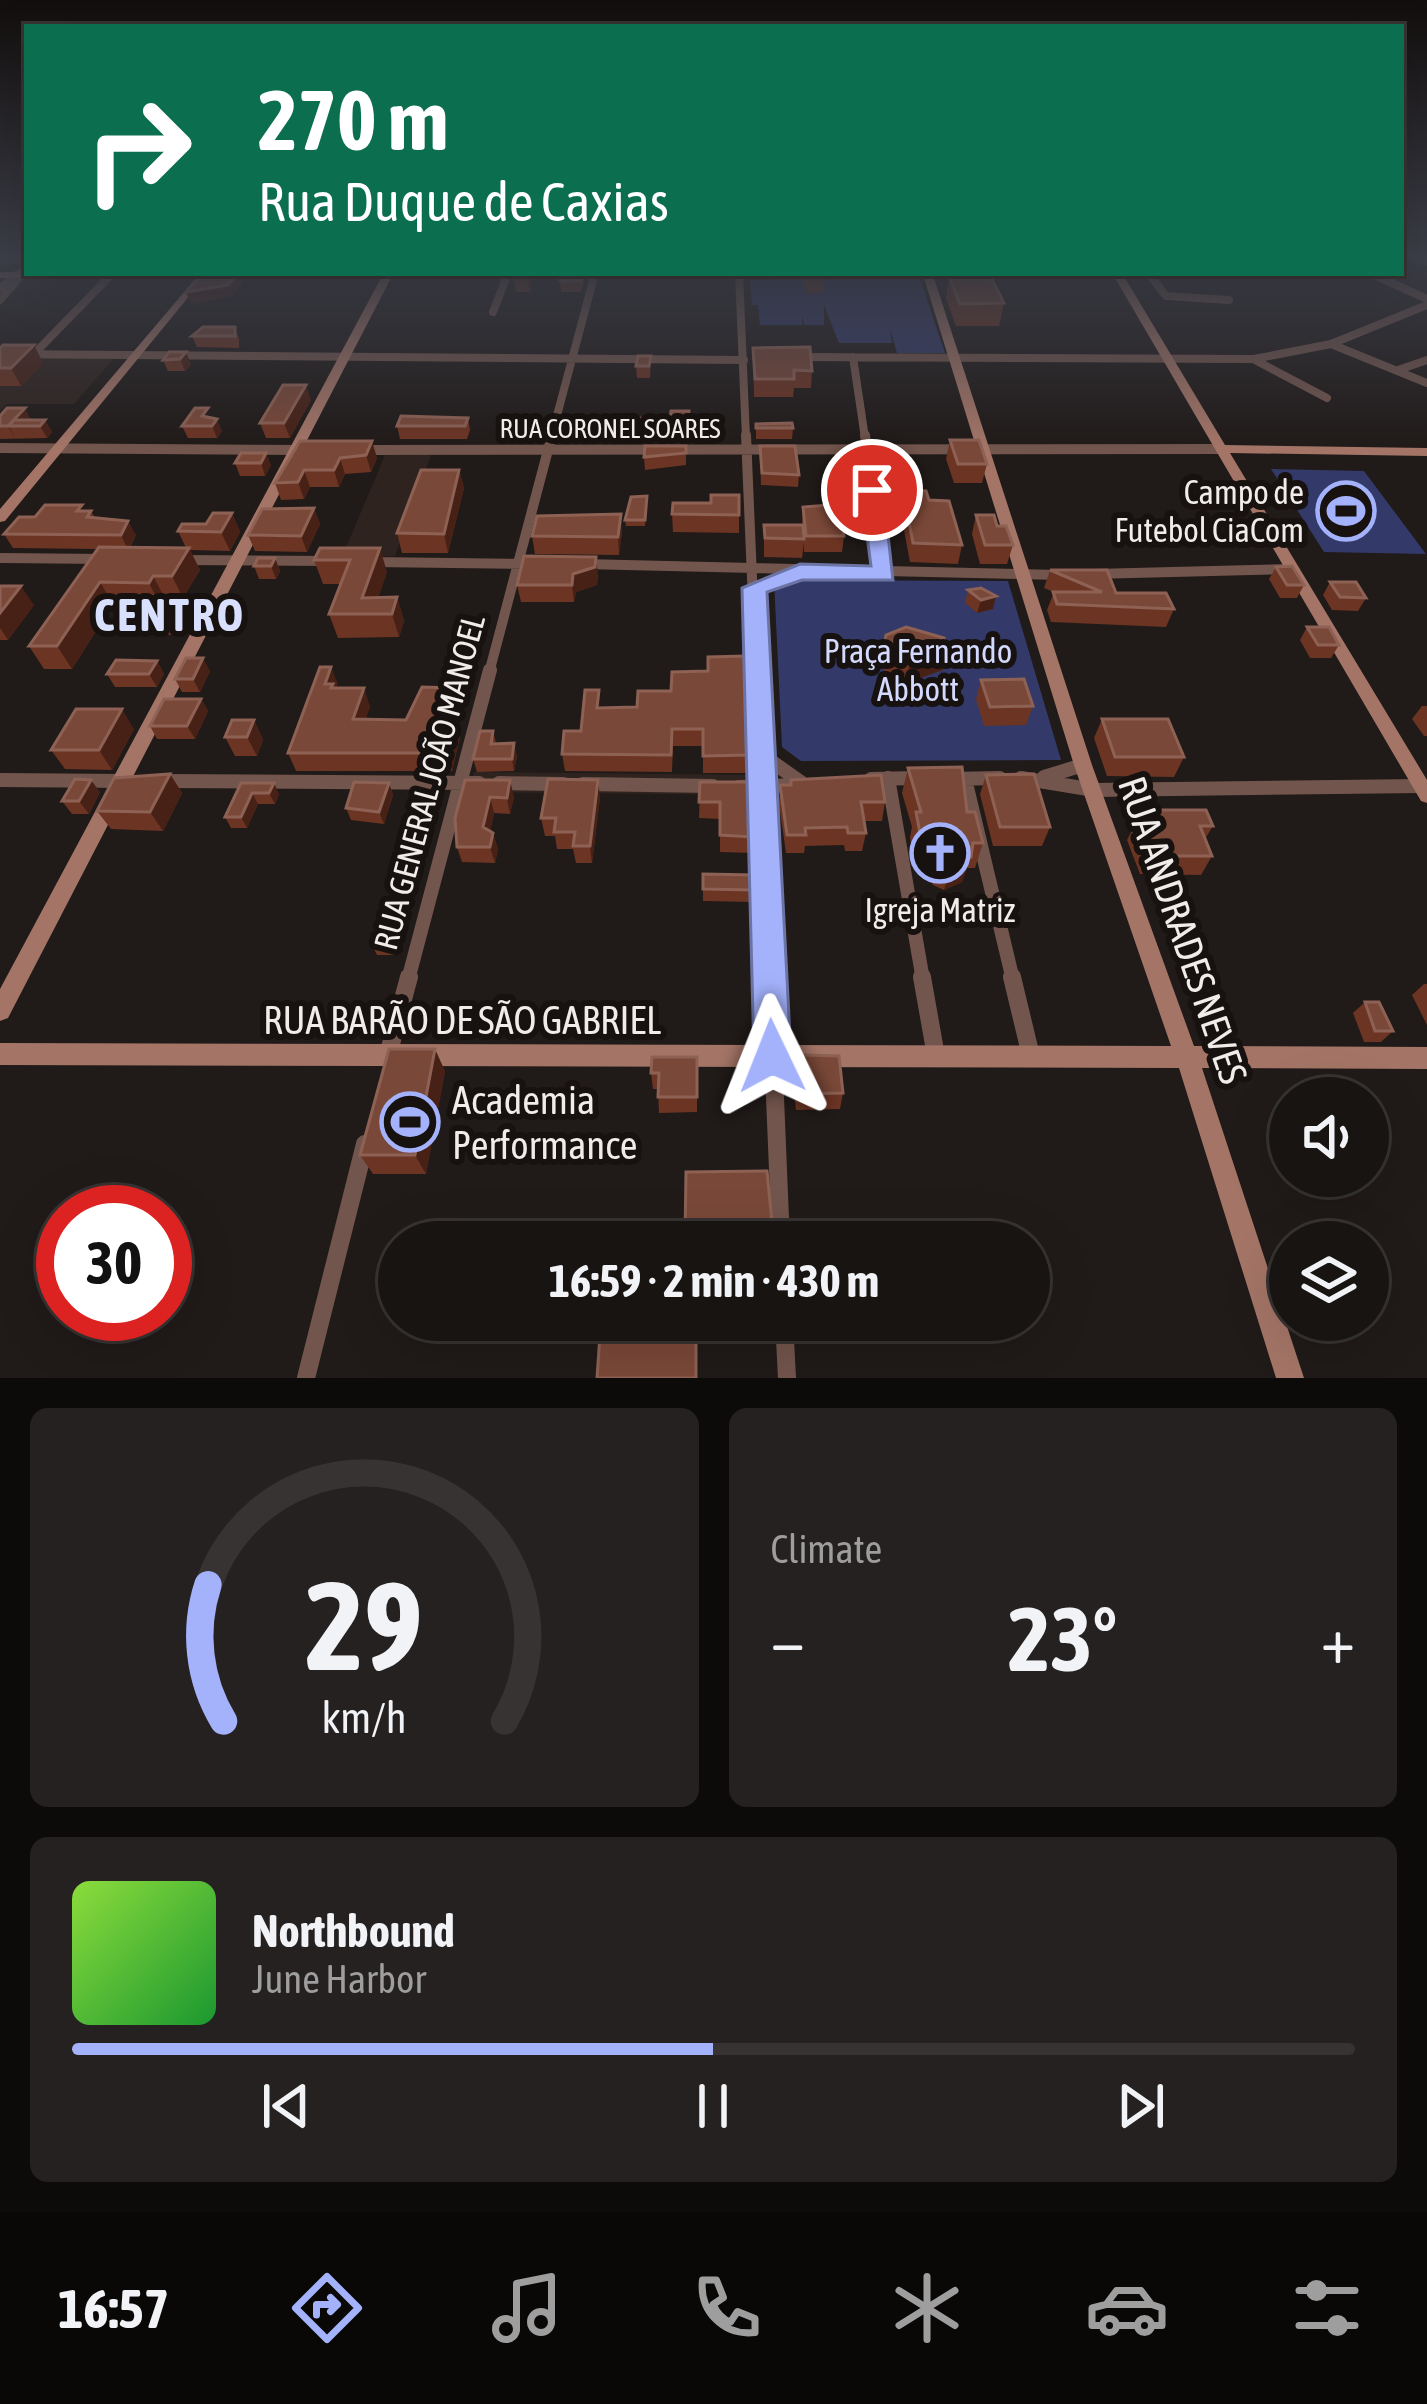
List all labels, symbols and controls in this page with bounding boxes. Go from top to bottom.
icon: right [60,72,216,228]
text: 270 m [258,72,448,168]
text: Rua Duque de Caxias [258,171,669,232]
street label: RUA CORONEL SOARES [500,413,721,444]
pin [821,439,923,541]
icon: arrive [839,457,905,523]
place label: Campo de Futebol CiaCom [1115,473,1304,549]
sports icon: Campo de Futebol CiaCom [1315,480,1377,542]
district label: CENTRO [94,589,246,641]
street label: RUA GENERAL JOÃO MANOEL [366,610,492,954]
park label: Praça Fernando Abbott [824,632,1012,708]
street label: RUA ANDRADES NEVES [1110,771,1256,1089]
church icon: Igreja Matriz [909,822,971,884]
place label: Igreja Matriz [865,891,1016,929]
position arrow [709,993,835,1119]
street label: RUA BARÃO DE SÃO GABRIEL [263,998,661,1042]
map controls [1269,1077,1389,1341]
button: sound [1269,1077,1389,1197]
place label: Academia Performance [452,1078,637,1167]
sports icon: Academia Performance [379,1091,441,1153]
speed limit sign: 30 [36,1185,192,1341]
button: layers [1269,1221,1389,1341]
text: 16:59 · 2 min · 430 m [549,1255,879,1307]
text: Climate [771,1527,882,1571]
text: 29 [306,1553,423,1696]
text: 23° [1008,1587,1117,1690]
text: − [771,1601,805,1677]
text: + [1321,1601,1355,1677]
text: km/h [322,1692,407,1741]
text: Northbound [252,1905,455,1957]
text: June Harbor [252,1957,426,2001]
icon: previous [253,2073,319,2139]
icon: pause [680,2073,746,2139]
icon: next [1108,2073,1174,2139]
icon: directions [285,2266,369,2350]
icon: music [485,2266,569,2350]
icon: phone [685,2266,769,2350]
icon: climate [885,2266,969,2350]
icon: car [1085,2266,1169,2350]
icon: filters [1285,2266,1369,2350]
text: 16:57 [58,2278,169,2339]

